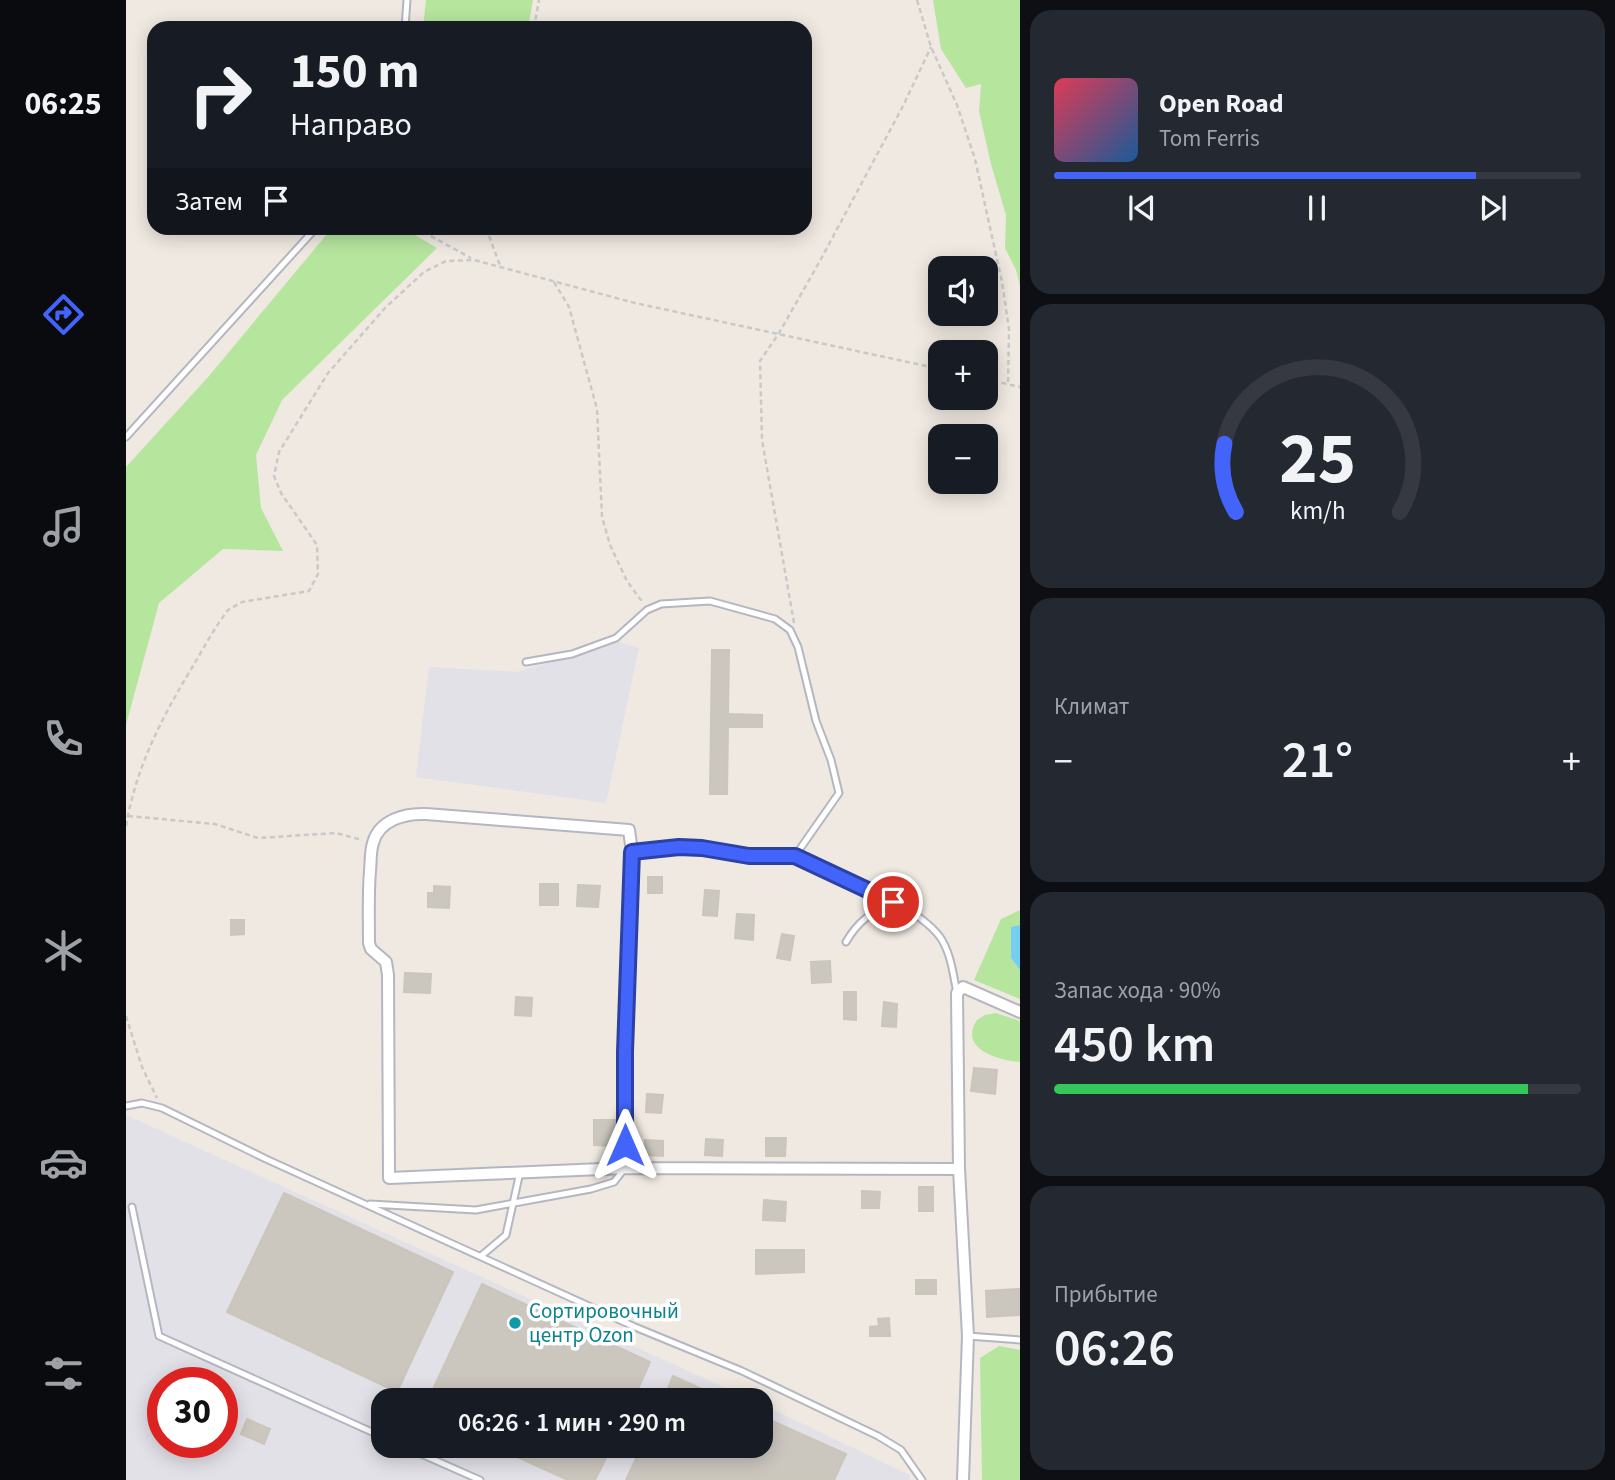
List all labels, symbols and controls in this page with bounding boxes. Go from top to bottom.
text: 150 m [290,37,419,107]
icon: right [175,49,266,140]
text: 06:25 [24,81,102,127]
text: Open Road [1159,85,1284,122]
text: Направо [290,102,412,148]
text: Tom Ferris [1159,122,1260,155]
icon: arrive [257,182,295,220]
text: Затем [175,183,243,220]
icon: previous [1123,189,1161,227]
icon: pause [1298,189,1336,227]
icon: next [1474,189,1512,227]
map controls [928,256,998,494]
button: sound [928,256,998,326]
icon: directions [39,290,88,339]
button: + [928,340,998,410]
text: 25 [1279,407,1356,511]
button: − [928,424,998,494]
text: km/h [1290,493,1345,529]
icon: music [39,502,88,551]
text: Климат [1054,690,1129,723]
icon: phone [39,714,88,763]
text: 21° [1282,724,1353,798]
text: − [1054,735,1073,789]
text: + [1562,735,1581,789]
pin [863,872,923,932]
icon: arrive [874,883,912,921]
icon: climate [39,926,88,975]
text: Запас хода · 90% [1054,974,1221,1007]
text: 450 km [1054,1008,1215,1082]
position arrow [588,1108,662,1182]
icon: car [39,1138,88,1187]
text: Прибытие [1054,1278,1158,1311]
place label: Сортировочный центр Ozon [529,1296,679,1350]
text: 06:26 [1054,1312,1175,1386]
marker: Сортировочный центр Ozon [507,1315,523,1331]
icon: filters [39,1349,88,1398]
speed limit sign: 30 [147,1367,238,1458]
text: 06:26 · 1 мин · 290 m [458,1404,686,1441]

